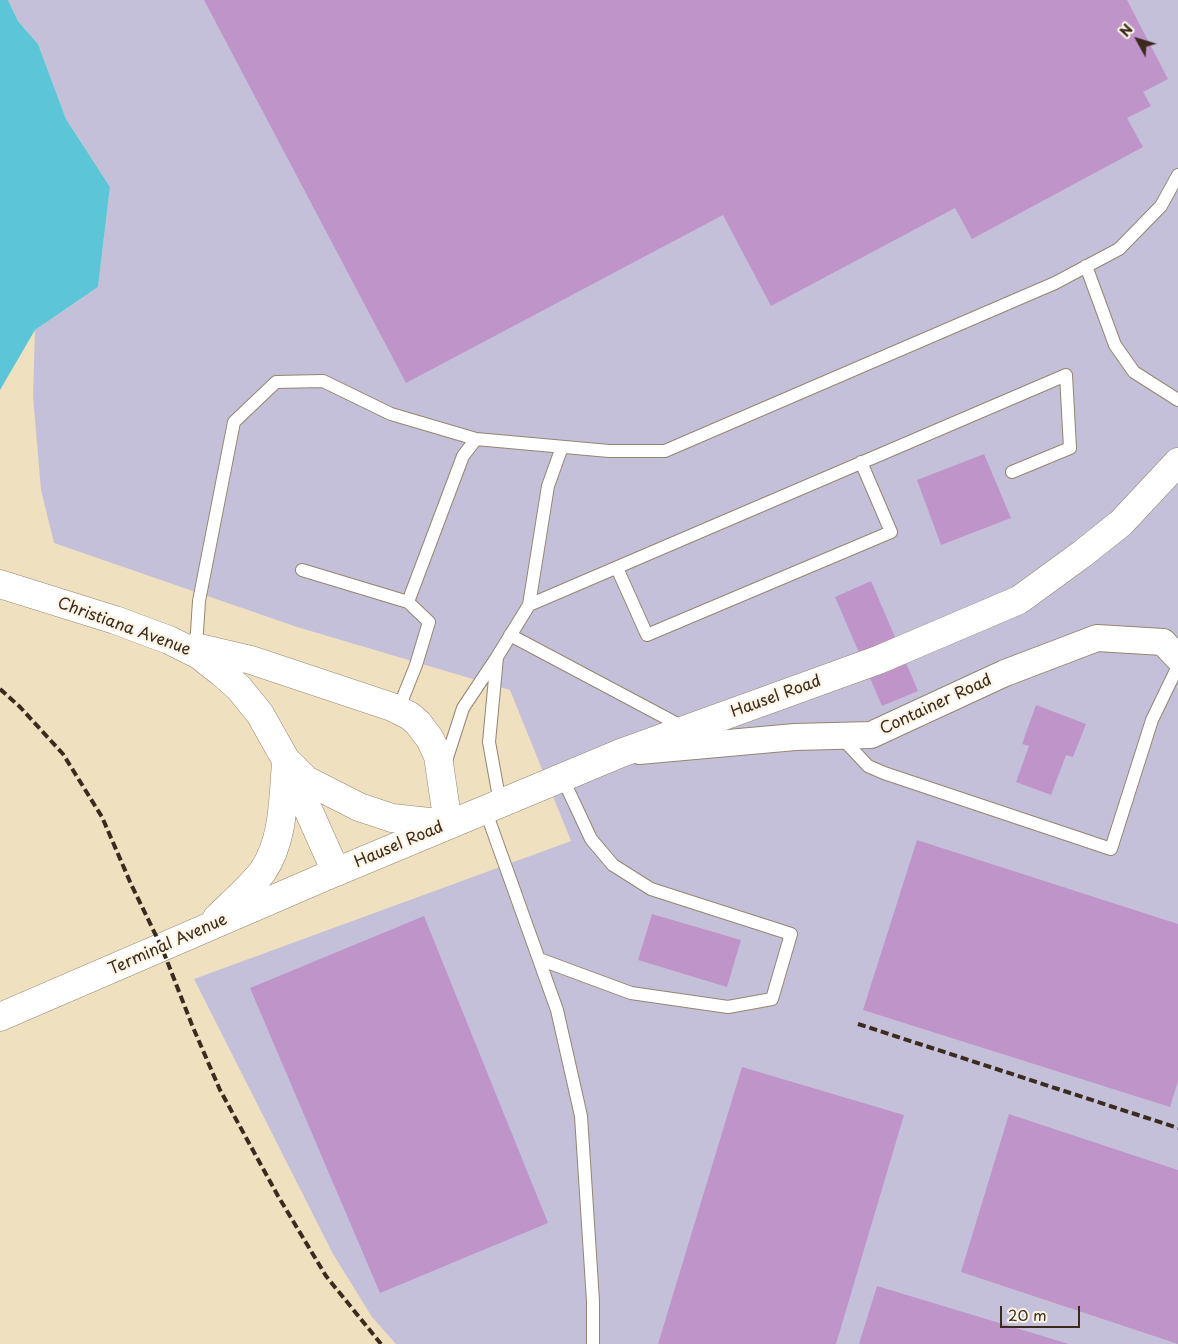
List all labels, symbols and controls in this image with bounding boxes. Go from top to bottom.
north arrow [1113,15,1163,65]
text: N [1114,19,1138,41]
street label: Christiana Avenue [55,594,193,660]
street label: Container Road [877,671,995,739]
street label: Hausel Road [728,672,824,722]
street label: Hausel Road [352,818,446,872]
street label: Terminal Avenue [106,910,230,980]
scale bar [1003,1296,1083,1328]
text: 20 m [1008,1303,1047,1326]

